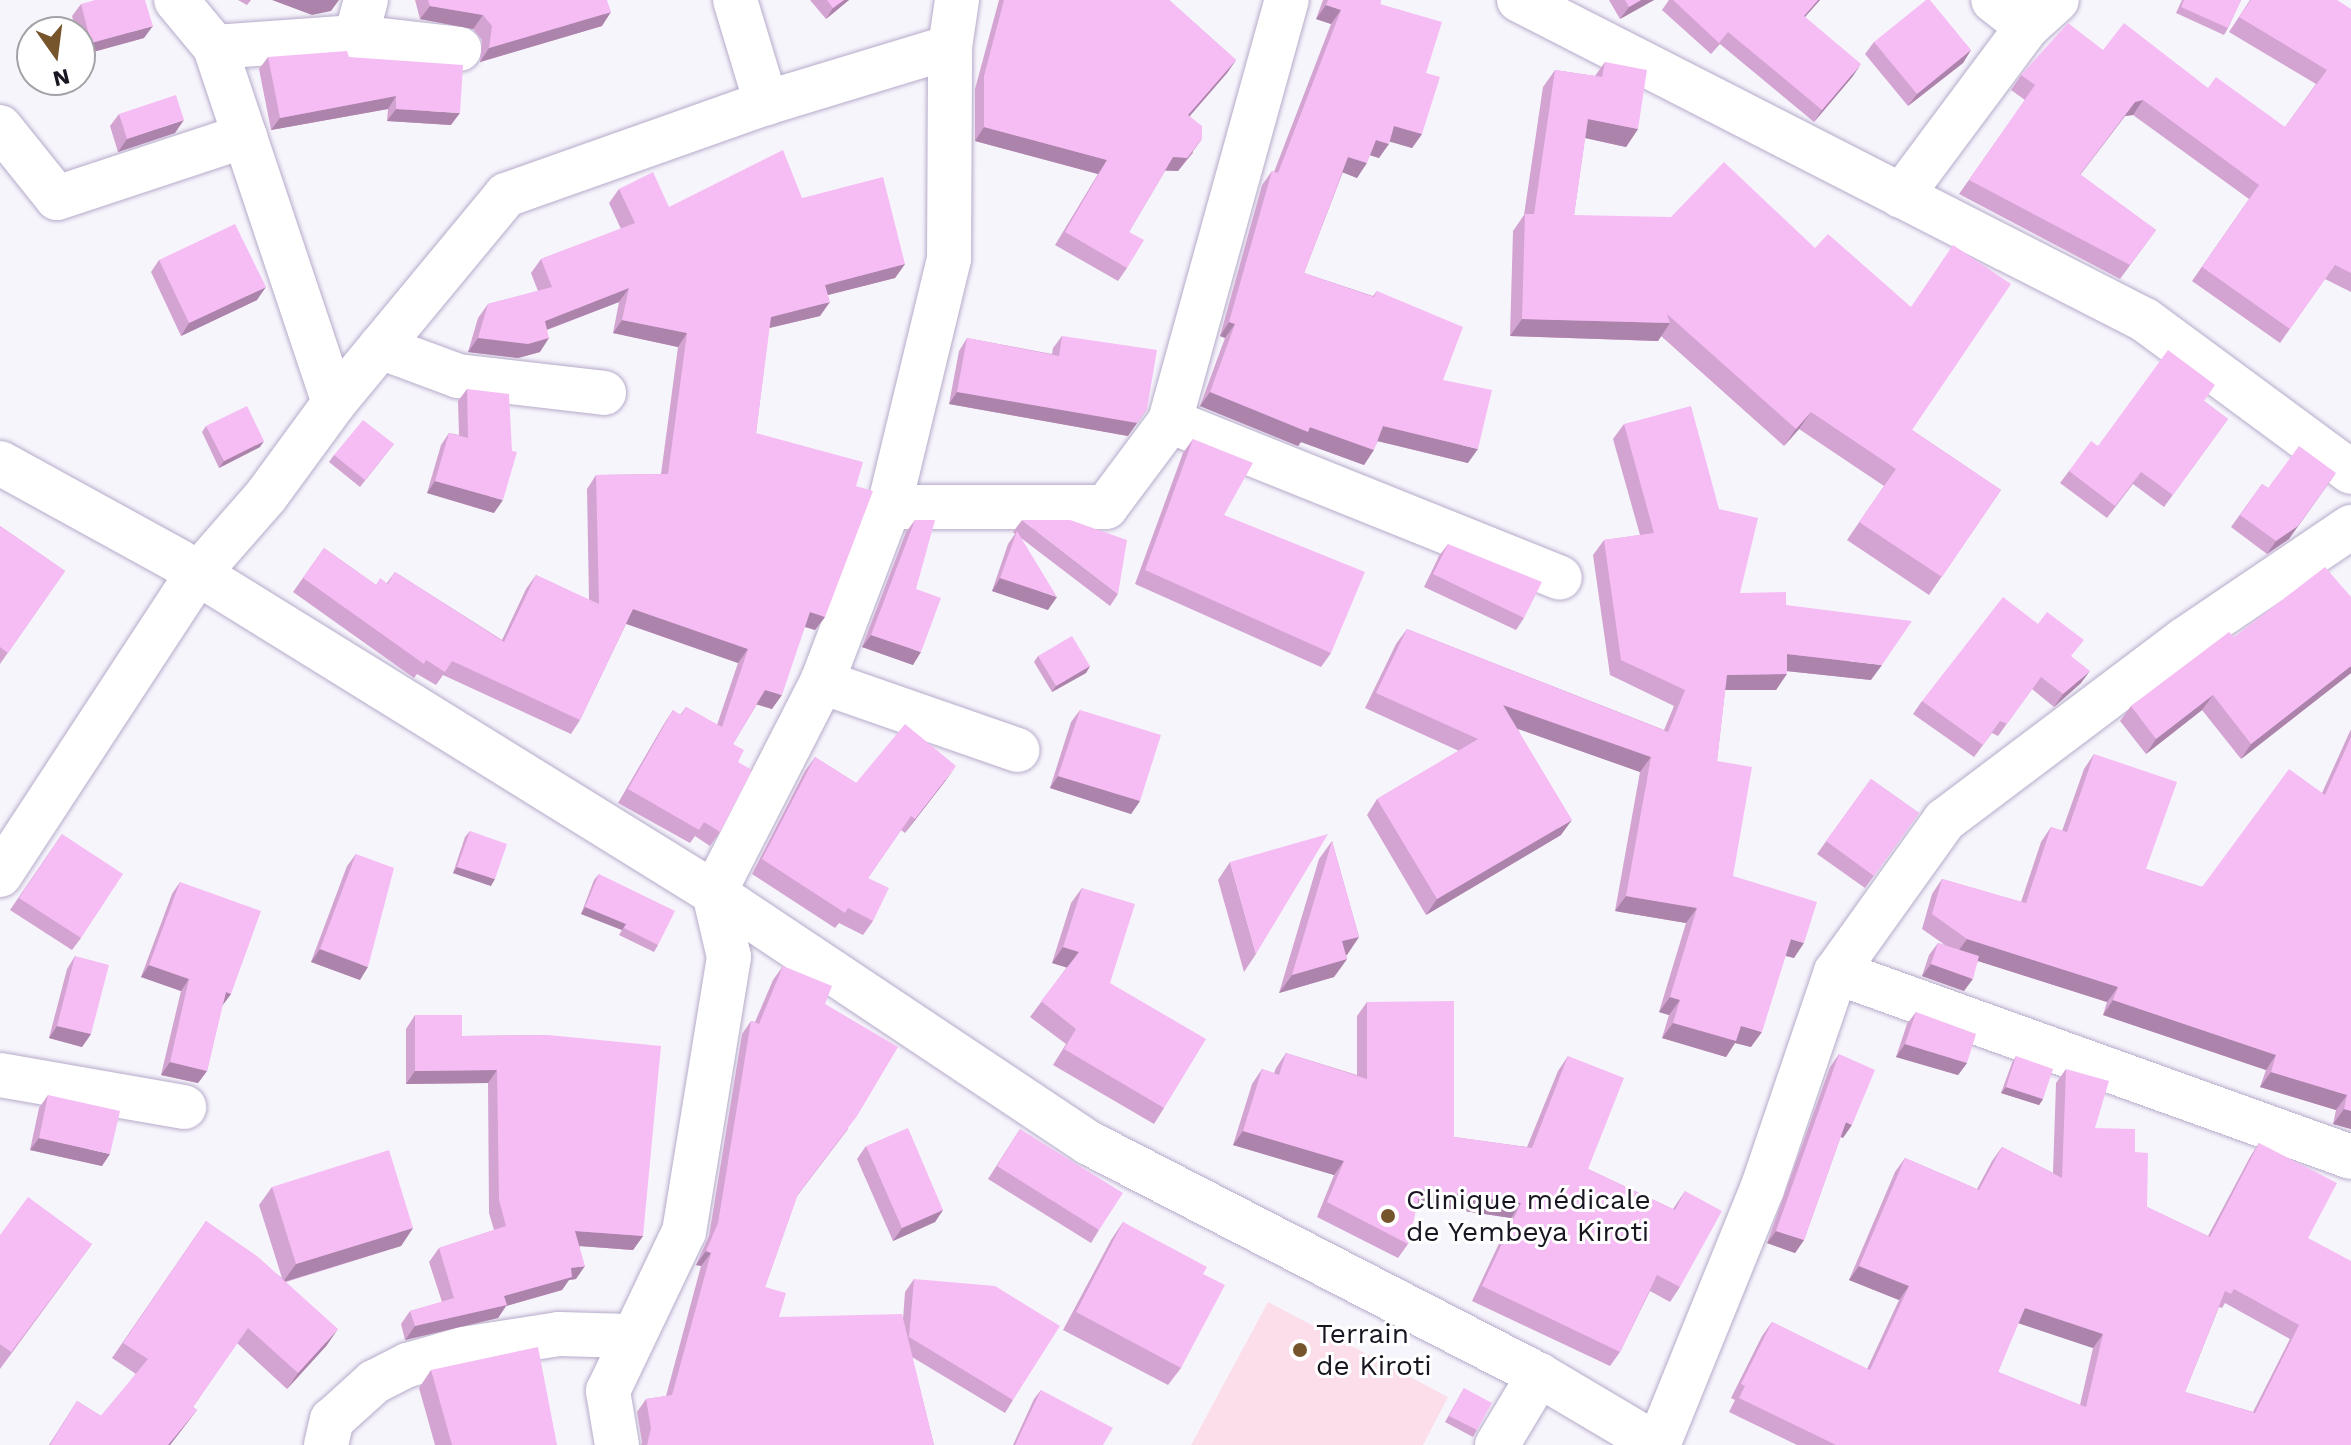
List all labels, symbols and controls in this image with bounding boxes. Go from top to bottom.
north arrow [16,16,96,96]
text: N [51,64,72,92]
place label: Clinique médicale de Yembeya Kiroti [1406,1183,1651,1249]
marker: Clinique médicale de Yembeya Kiroti [1377,1205,1399,1227]
place label: Terrain de Kiroti [1316,1317,1432,1383]
marker: Terrain de Kiroti [1291,1341,1309,1359]

